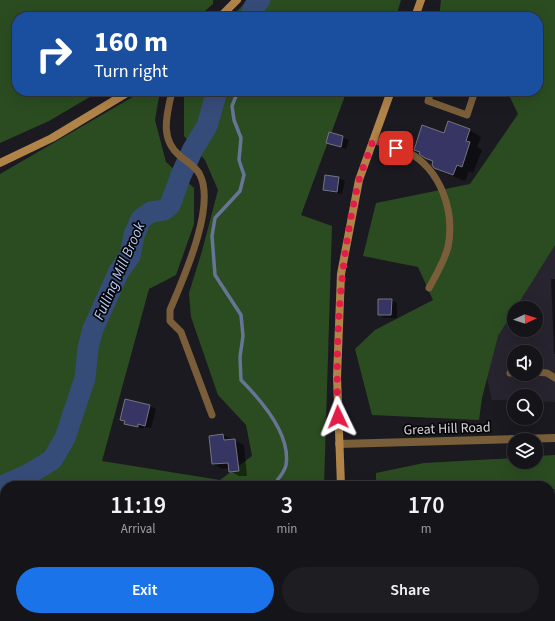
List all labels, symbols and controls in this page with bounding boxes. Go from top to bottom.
text: 160 m [94,22,168,62]
icon: right [28,28,80,80]
text: Turn right [94,59,168,84]
pin [379,131,413,165]
icon: arrive [385,137,407,159]
water label: Fulling Mill Brook [88,218,151,324]
north arrow [507,301,543,337]
map controls [507,301,543,469]
button: sound [507,345,543,381]
button: search [507,389,543,425]
position arrow [317,396,359,438]
street label: Great Hill Road [403,417,491,441]
button: layers [507,433,543,469]
text: 11:19 [110,488,166,523]
text: 3 [281,488,293,523]
text: 170 [408,488,445,523]
text: Arrival [121,520,156,538]
text: min [276,520,297,538]
text: m [421,520,432,538]
button: Exit [16,567,274,613]
button: Share [282,567,539,613]

